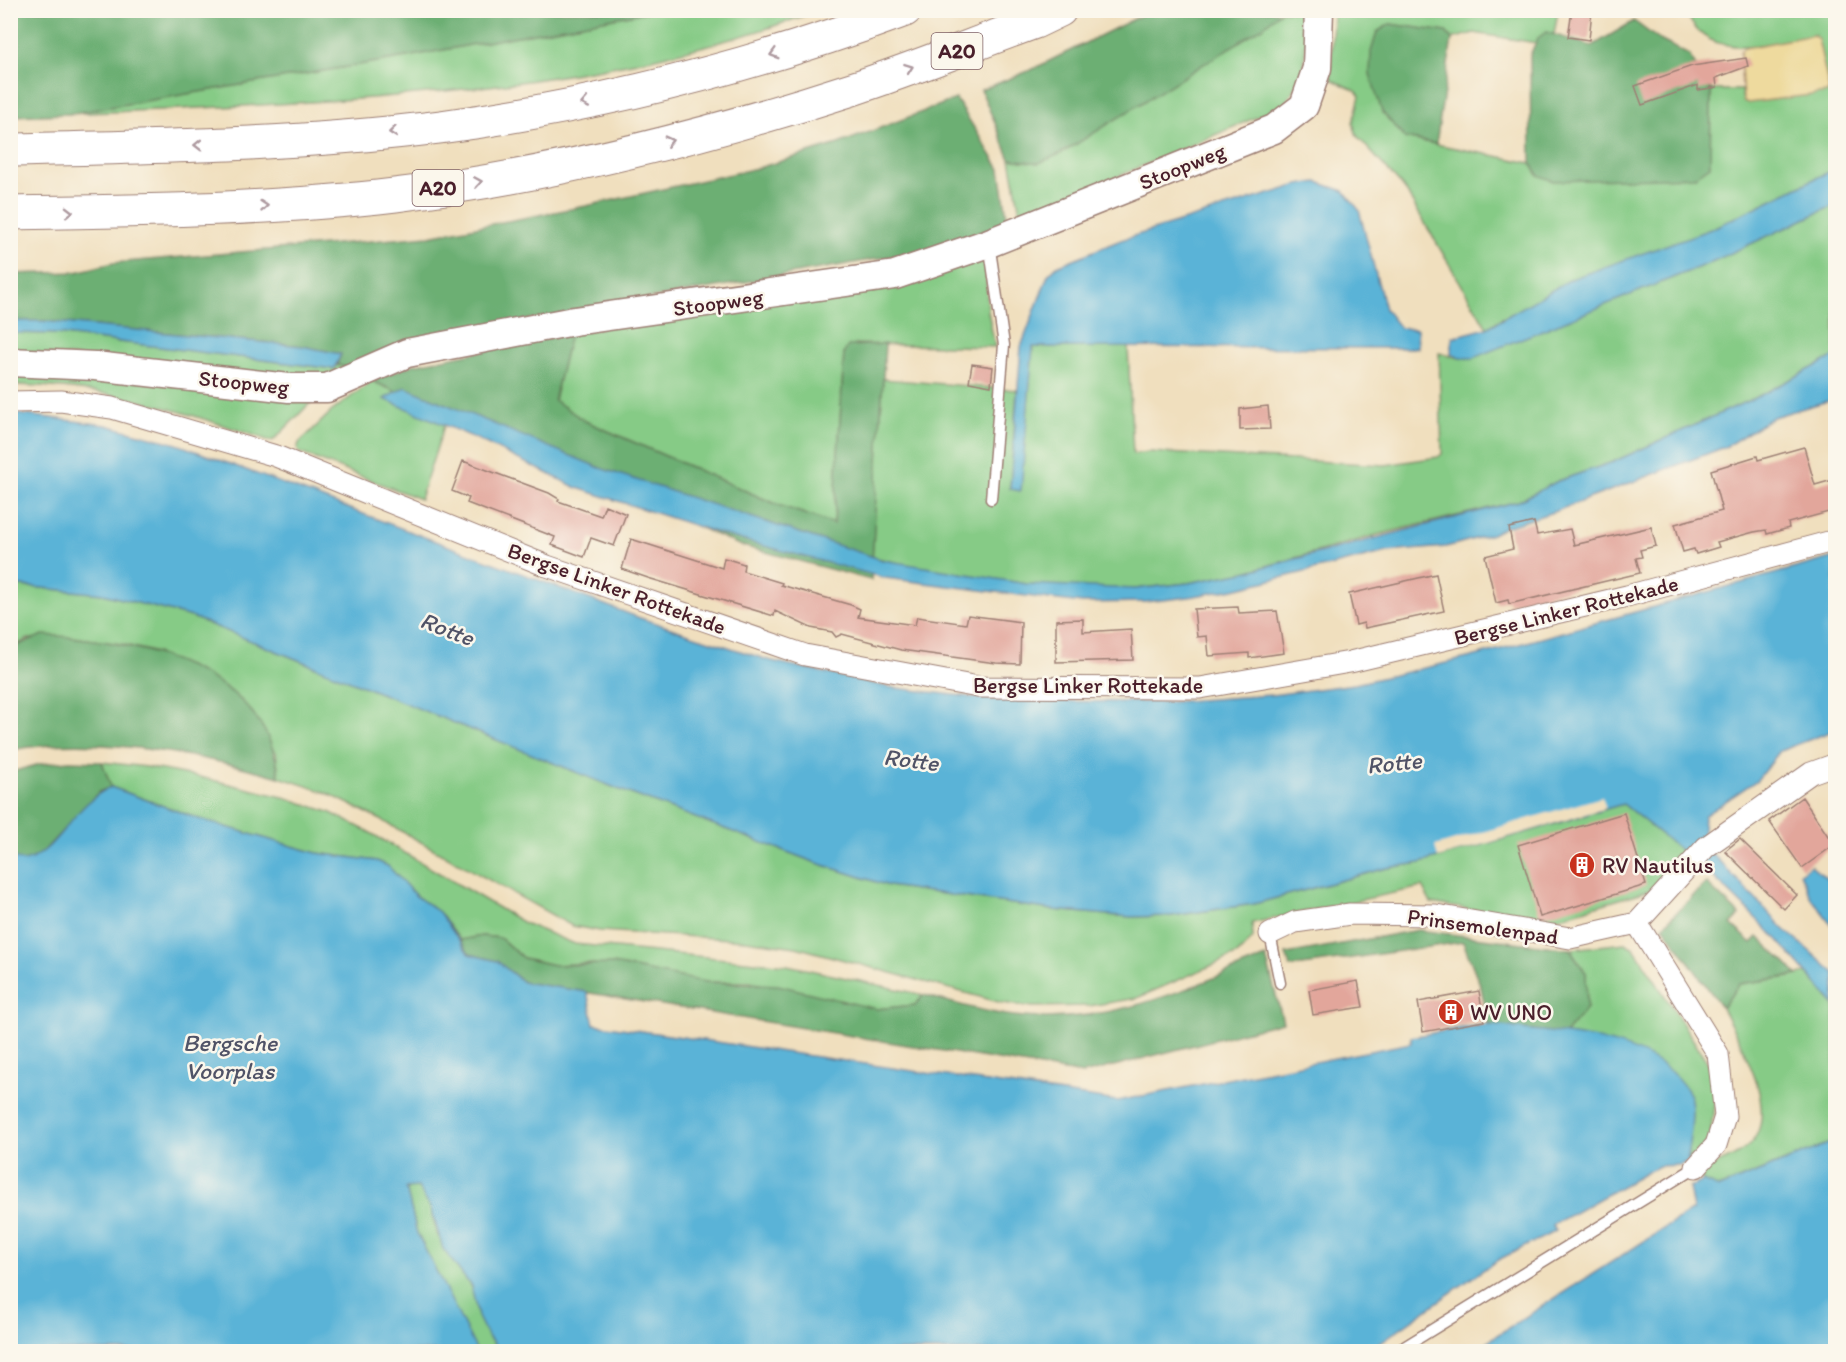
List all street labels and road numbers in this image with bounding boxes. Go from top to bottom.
road number: A20 [932,33,982,69]
street label: Stoopweg [1135,137,1230,196]
road number: A20 [412,170,464,206]
street label: Stoopweg [671,283,766,322]
street label: Stoopweg [197,364,291,401]
street label: Bergse Linker Rottekade [504,536,730,641]
street label: Bergse Linker Rottekade [1451,570,1681,651]
street label: Bergse Linker Rottekade [973,672,1203,699]
street label: Prinsemolenpad [1406,903,1560,950]

